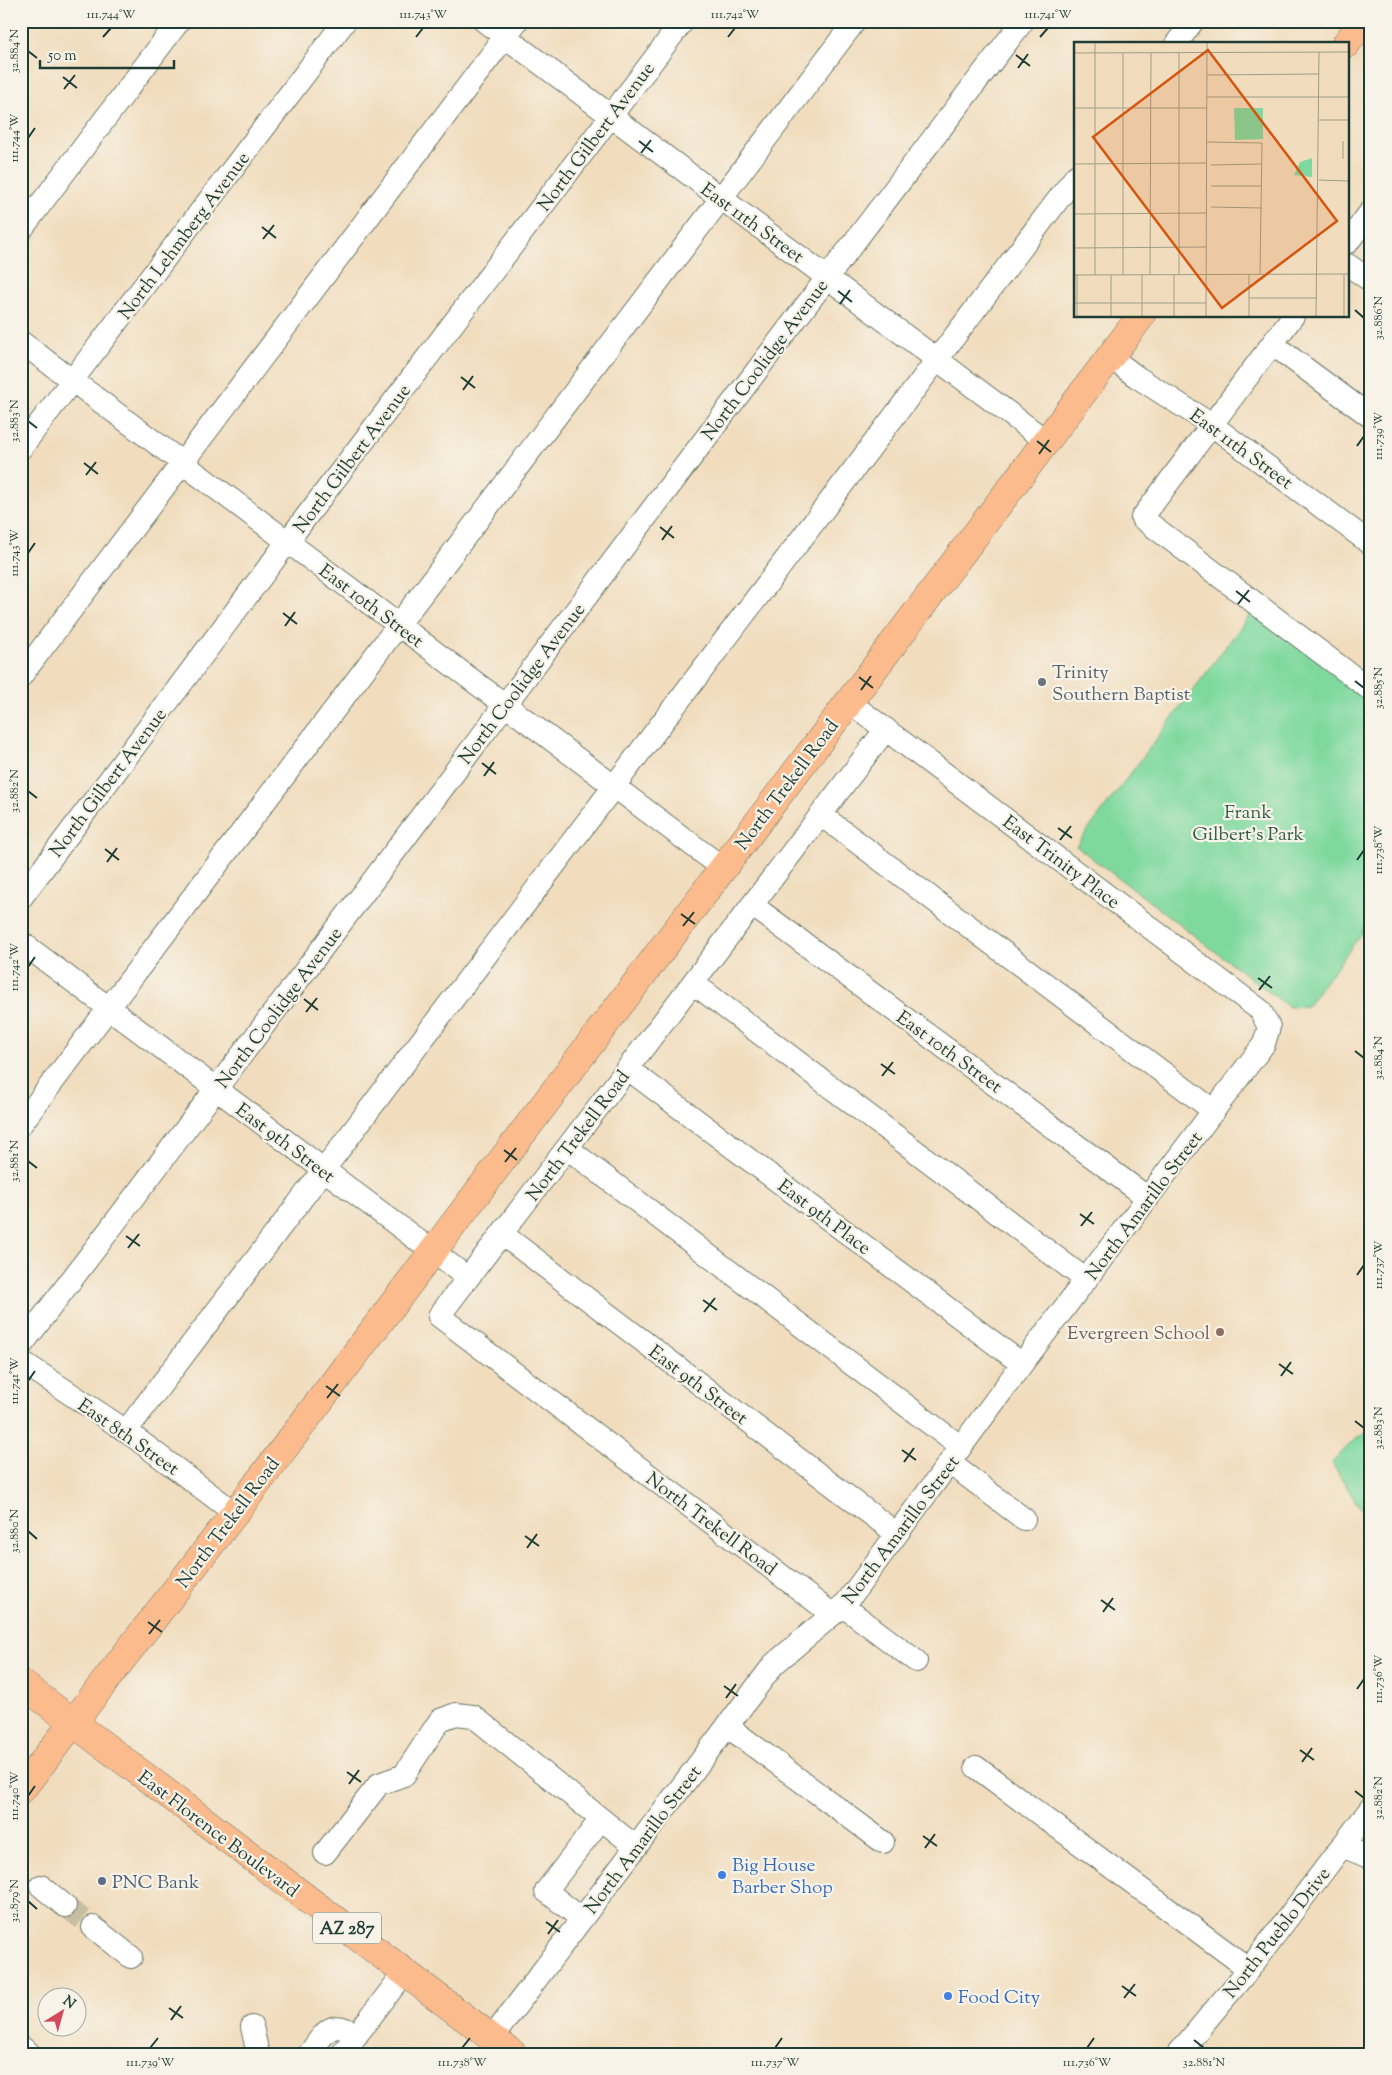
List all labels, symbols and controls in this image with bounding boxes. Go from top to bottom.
text: 111.744°W [87,6,136,24]
text: 111.743°W [399,6,448,24]
text: 111.742°W [711,6,760,24]
text: 111.741°W [1024,6,1072,24]
text: 32.884°N [6,29,24,73]
scale bar [40,38,174,70]
inset map [1074,42,1350,318]
text: 50 m [47,46,77,67]
street label: North Gilbert Avenue [532,57,662,218]
text: 111.744°W [6,113,24,162]
street label: North Lehmberg Avenue [113,147,257,326]
street label: East 11th Street [694,177,809,271]
street label: North Coolidge Avenue [696,274,836,447]
text: 32.886°N [1370,296,1388,340]
street label: North Gilbert Avenue [288,379,418,540]
text: 32.883°N [6,399,24,442]
street label: East 11th Street [1183,403,1298,497]
text: 111.739°W [1370,411,1388,460]
text: 111.743°W [6,528,24,577]
street label: East 10th Street [312,559,429,656]
street label: North Coolidge Avenue [453,598,593,771]
place label: Trinity Southern Baptist [1052,660,1191,709]
text: 32.885°N [1370,666,1388,709]
marker: Trinity Southern Baptist [1036,676,1048,688]
street label: North Gilbert Avenue [44,703,174,864]
street label: North Trekell Road [730,714,846,857]
text: 32.882°N [6,769,24,813]
park label: Frank Gilbert's Park [1192,800,1304,849]
street label: East Trinity Place [996,810,1125,916]
text: 111.738°W [1370,825,1388,874]
street label: North Coolidge Avenue [210,922,350,1095]
text: 111.742°W [6,942,24,991]
street label: East 10th Street [890,1005,1008,1101]
text: 32.884°N [1370,1036,1388,1080]
street label: North Trekell Road [521,1065,637,1208]
street label: East 9th Street [229,1098,340,1191]
street label: North Amarillo Street [1080,1126,1210,1287]
text: 32.881°N [6,1139,24,1182]
street label: East 9th Place [771,1174,876,1262]
text: 111.737°W [1370,1240,1388,1289]
place label: Evergreen School [1067,1321,1210,1348]
marker: Evergreen School [1214,1326,1226,1338]
street label: East 9th Street [642,1340,753,1433]
text: 111.741°W [6,1357,24,1405]
street label: East 8th Street [71,1393,184,1483]
text: 32.883°N [1370,1406,1388,1449]
street label: North Amarillo Street [837,1450,967,1611]
street label: North Trekell Road [171,1452,287,1595]
street label: North Trekell Road [639,1467,782,1583]
text: 32.880°N [6,1508,24,1553]
text: 111.736°W [1370,1654,1388,1703]
street label: North Amarillo Street [579,1760,709,1921]
street label: East Florence Boulevard [131,1765,304,1905]
text: 111.740°W [6,1771,24,1820]
text: 32.882°N [1370,1776,1388,1820]
place label: Big House Barber Shop [732,1853,833,1902]
street label: North Pueblo Drive [1218,1862,1338,2005]
marker: Big House Barber Shop [716,1869,728,1881]
place label: PNC Bank [112,1870,200,1897]
marker: PNC Bank [96,1875,108,1887]
text: 32.879°N [6,1879,24,1923]
road number: AZ 287 [313,1912,381,1944]
place label: Food City [958,1985,1041,2012]
north arrow [38,1988,88,2038]
marker: Food City [942,1990,954,2002]
text: N [58,1992,79,2015]
text: 111.739°W [126,2054,175,2072]
text: 111.738°W [438,2054,487,2072]
text: 111.737°W [751,2054,800,2072]
text: 111.736°W [1063,2054,1112,2072]
text: 32.881°N [1183,2054,1226,2072]

